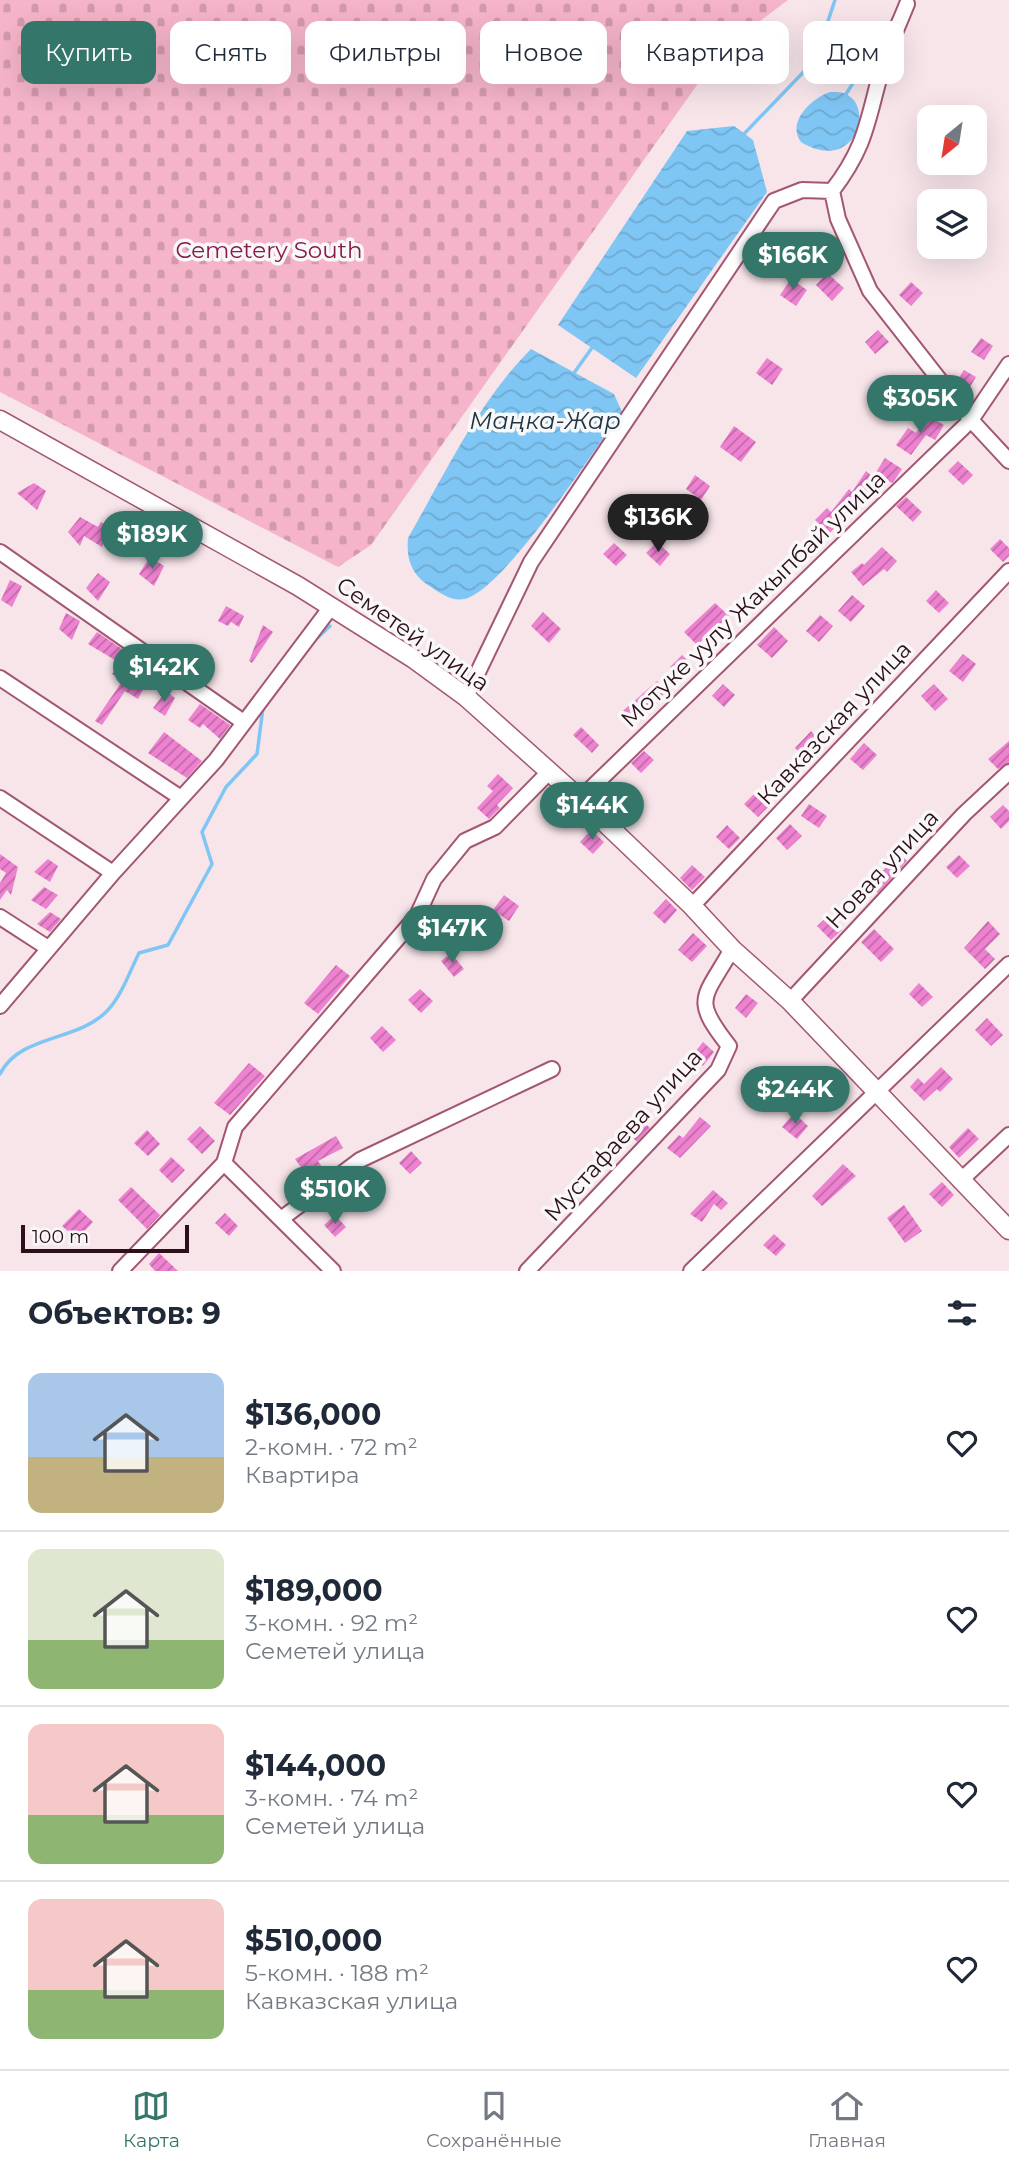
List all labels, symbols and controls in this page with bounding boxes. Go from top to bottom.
chip: Купить [21,21,156,84]
chip: Снять [170,21,291,84]
chip: Фильтры [305,21,466,84]
chip: Новое [480,21,607,84]
chip: Квартира [621,21,789,84]
chip: Дом [803,21,904,84]
north arrow [917,105,987,175]
map controls [917,105,987,259]
button: layers [917,189,987,259]
pin: $166K [744,232,842,292]
park label: Cemetery South [175,236,363,264]
text: $166K [758,241,828,269]
pin: $305K [871,376,969,435]
text: $305K [883,384,957,412]
water label: Маңка-Жар [469,406,621,435]
street label: Мотуке уулу Жакыпбай улица [615,465,891,733]
pin: $136K [609,494,707,554]
text: $136K [624,503,692,531]
pin: $189K [103,512,201,571]
text: $189K [117,520,187,548]
street label: Семетей улица [331,571,495,697]
street label: Кавказская улица [751,635,917,811]
pin: $142K [115,644,213,704]
text: $142K [129,653,199,681]
pin: $144K [543,782,641,842]
text: $144K [556,791,628,819]
street label: Новая улица [820,804,944,934]
pin: $147K [403,906,501,965]
text: $147K [417,914,487,942]
street label: Мустафаева улица [538,1043,708,1227]
pin: $244K [746,1066,844,1126]
text: $244K [757,1075,833,1103]
pin: $510K [286,1166,384,1226]
text: $510K [300,1175,370,1203]
scale bar [21,1222,189,1254]
text: 100 m [32,1225,89,1248]
icon: filters [943,1294,981,1332]
text: Объектов: 9 [28,1295,221,1332]
text: $136,000 [245,1396,381,1433]
icon: home [84,1401,168,1485]
icon: heart [943,1424,981,1462]
text: 2-комн. · 72 m² [245,1433,418,1461]
text: Квартира [245,1461,359,1489]
text: $189,000 [245,1572,383,1609]
icon: home [84,1577,168,1661]
icon: heart [943,1600,981,1638]
text: 3-комн. · 92 m² [245,1609,418,1637]
text: Семетей улица [245,1637,425,1665]
text: $144,000 [245,1747,386,1784]
icon: home [84,1752,168,1836]
icon: heart [943,1775,981,1813]
text: 3-комн. · 74 m² [245,1784,418,1812]
text: Семетей улица [245,1812,425,1840]
text: $510,000 [245,1922,382,1959]
icon: home [84,1927,168,2011]
icon: heart [943,1950,981,1988]
text: 5-комн. · 188 m² [245,1959,429,1987]
text: Кавказская улица [245,1987,458,2015]
tab: Карта [123,2087,180,2152]
tab: Сохранённые [426,2087,562,2152]
tab: Главная [808,2087,886,2152]

